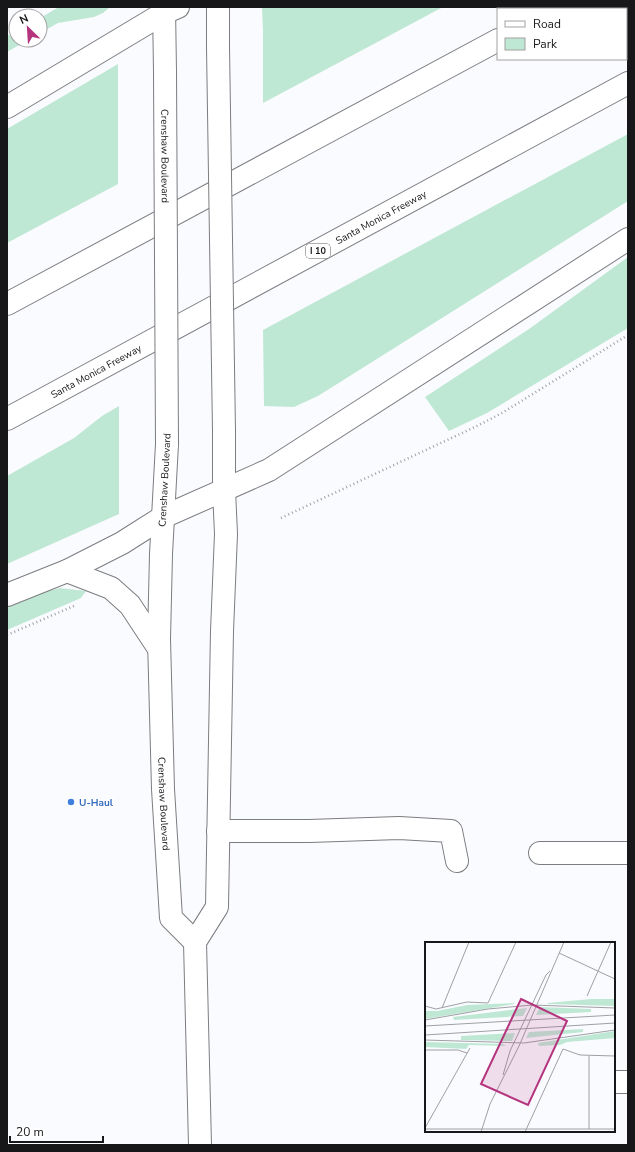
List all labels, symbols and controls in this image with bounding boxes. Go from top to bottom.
north arrow [8,8,48,48]
legend [497,8,627,60]
text: N [17,11,31,28]
text: Road [533,16,561,32]
text: Park [533,36,558,52]
street label: Crenshaw Boulevard [157,109,172,203]
street label: Santa Monica Freeway [333,187,430,248]
road number: I 10 [306,244,330,258]
street label: Santa Monica Freeway [48,341,145,402]
street label: Crenshaw Boulevard [156,433,174,527]
street label: Crenshaw Boulevard [154,757,173,851]
place label: U-Haul [79,796,114,810]
marker: U-Haul [66,797,76,807]
inset map [425,942,615,1132]
scale bar [10,1118,103,1144]
text: 20 m [16,1124,44,1140]

